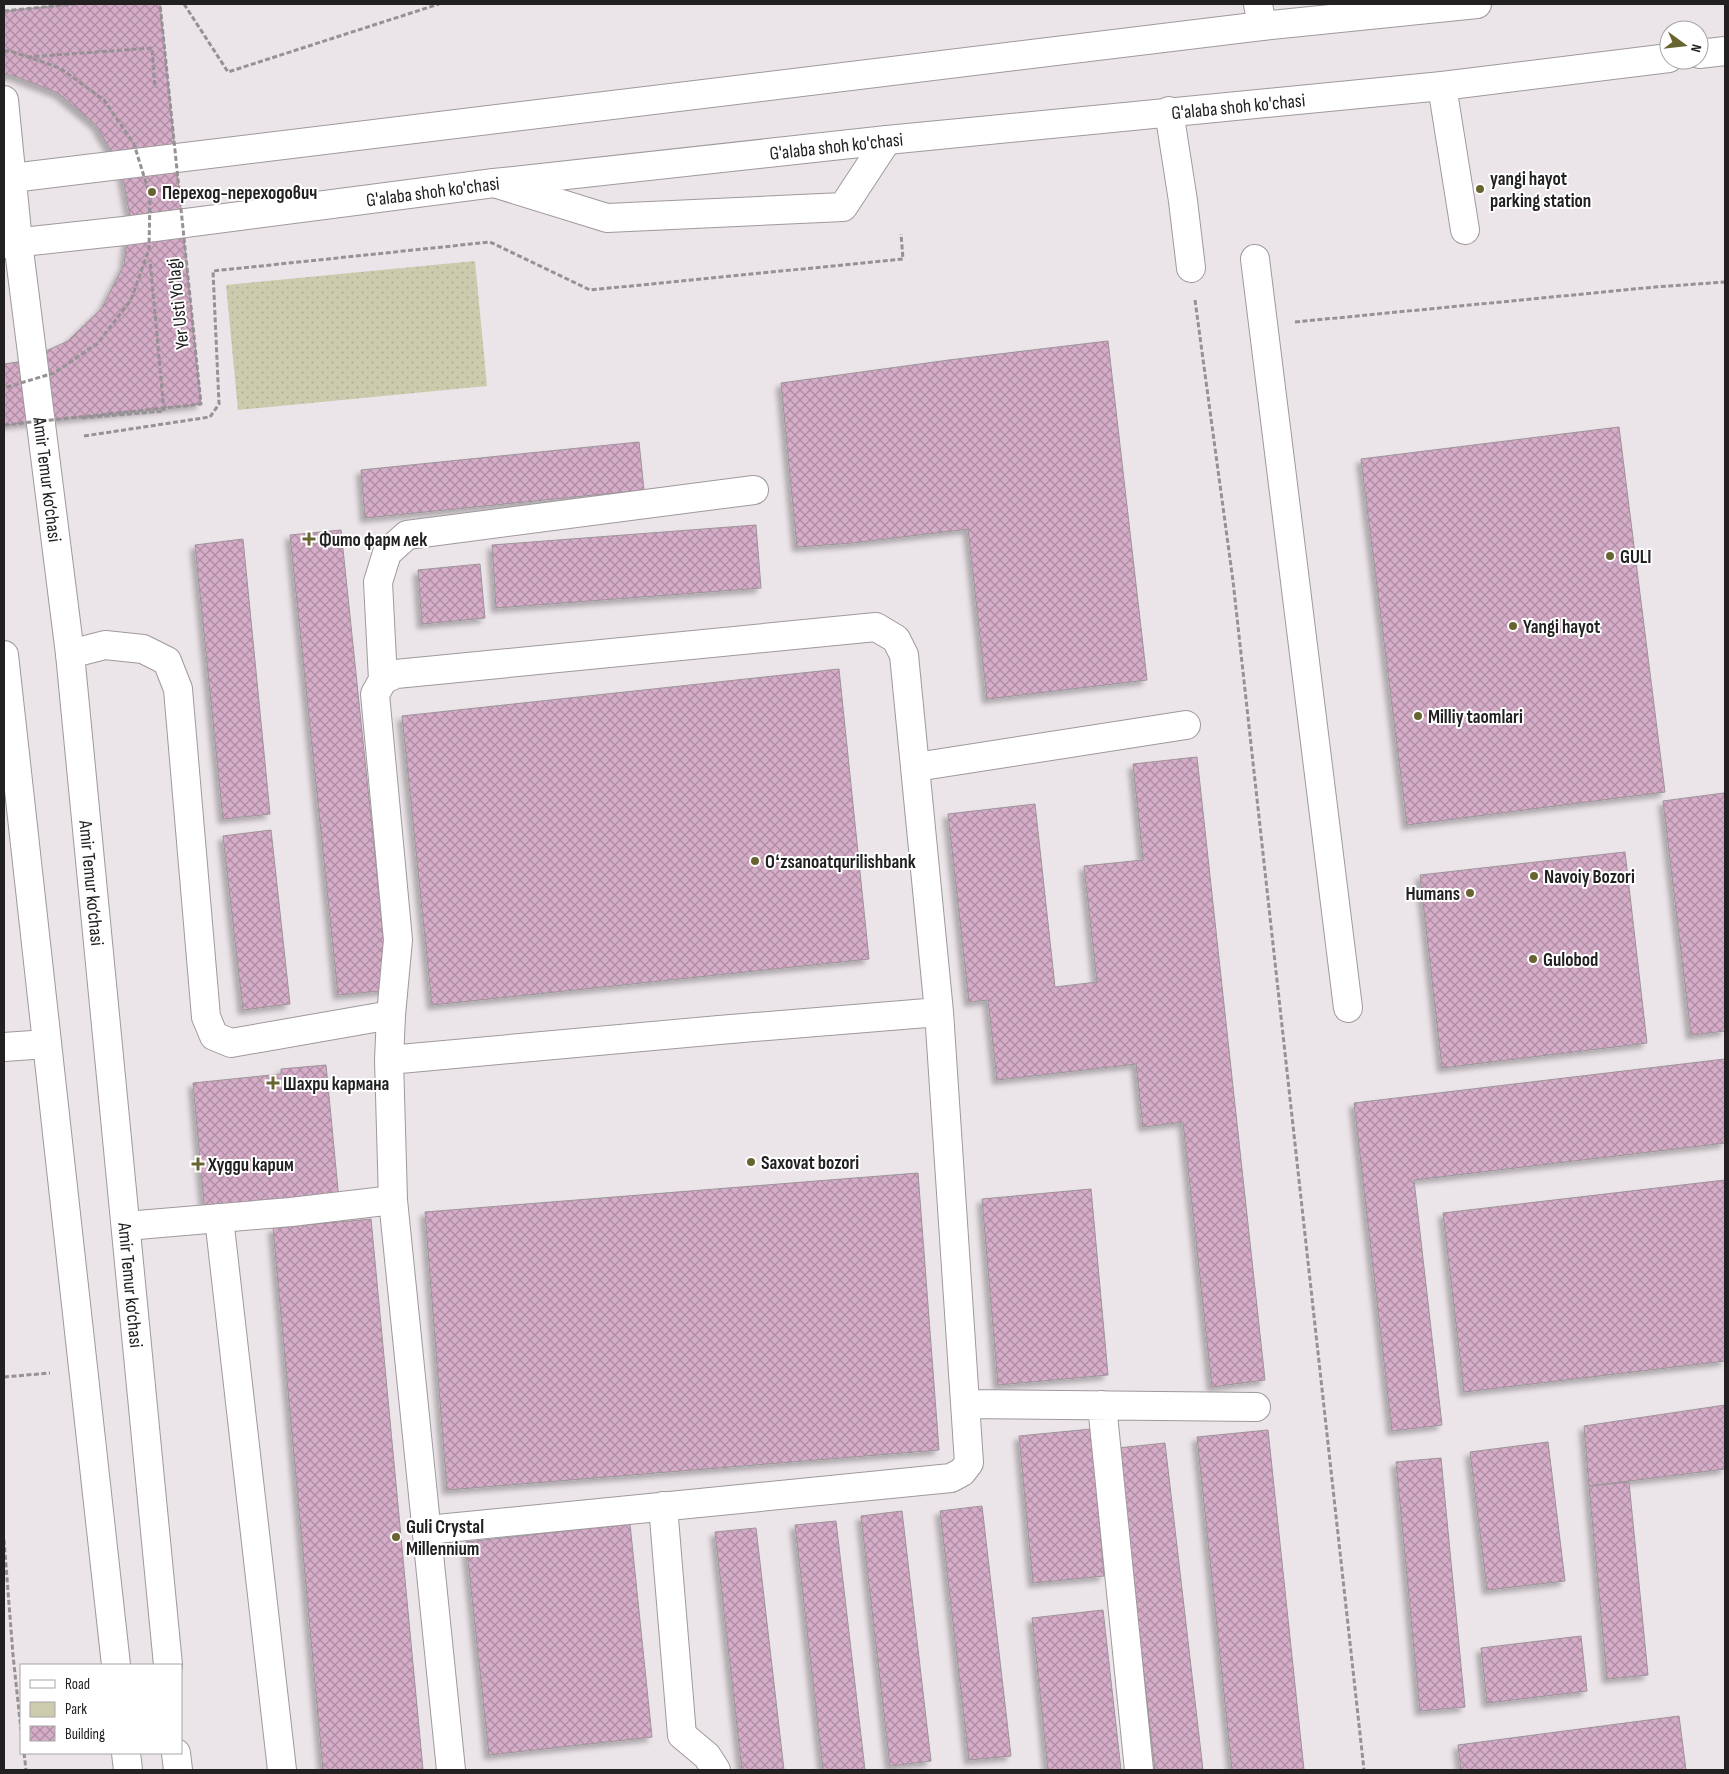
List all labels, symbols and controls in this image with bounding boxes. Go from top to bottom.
north arrow [1659,20,1709,70]
text: N [1687,42,1705,54]
street label: G'alaba shoh ko'chasi [1170,89,1306,125]
street label: G'alaba shoh ko'chasi [768,128,904,166]
place label: yangi hayot parking station [1490,168,1591,213]
street label: G'alaba shoh ko'chasi [365,172,501,212]
place label: Переход-переходович [162,182,317,205]
marker: yangi hayot parking station [1474,183,1486,195]
marker: Переход-переходович [146,186,158,198]
street label: Yer Usti Yo'lagi [162,257,195,351]
street label: Amir Temur ko‘chasi [27,415,66,543]
place label: Фито фарм лек [319,529,427,552]
marker: Фито фарм лек [303,533,315,545]
place label: GULI [1620,546,1652,569]
marker: GULI [1604,550,1616,562]
place label: Yangi hayot [1523,616,1600,639]
marker: Yangi hayot [1507,620,1519,632]
place label: Milliy taomlari [1428,706,1523,729]
marker: Milliy taomlari [1412,710,1424,722]
street label: Amir Temur ko‘chasi [73,818,108,947]
place label: Oʻzsanoatqurilishbank [765,851,916,874]
marker: Oʻzsanoatqurilishbank [749,855,761,867]
place label: Navoiy Bozori [1544,866,1635,889]
marker: Navoiy Bozori [1528,870,1540,882]
place label: Humans [1405,883,1460,906]
marker: Humans [1464,887,1476,899]
place label: Gulobod [1543,949,1598,972]
marker: Gulobod [1527,953,1539,965]
place label: Шахри кармана [283,1073,389,1096]
marker: Шахри кармана [267,1077,279,1089]
place label: Saxovat bozori [761,1152,859,1175]
place label: Худди карим [207,1154,294,1177]
marker: Saxovat bozori [745,1156,757,1168]
marker: Худди карим [192,1158,204,1170]
street label: Amir Temur ko‘chasi [112,1221,147,1349]
place label: Guli Crystal Millennium [406,1516,484,1561]
marker: Guli Crystal Millennium [390,1531,402,1543]
legend [20,1664,182,1754]
text: Road [65,1675,90,1694]
text: Park [65,1700,87,1719]
text: Building [65,1725,105,1744]

